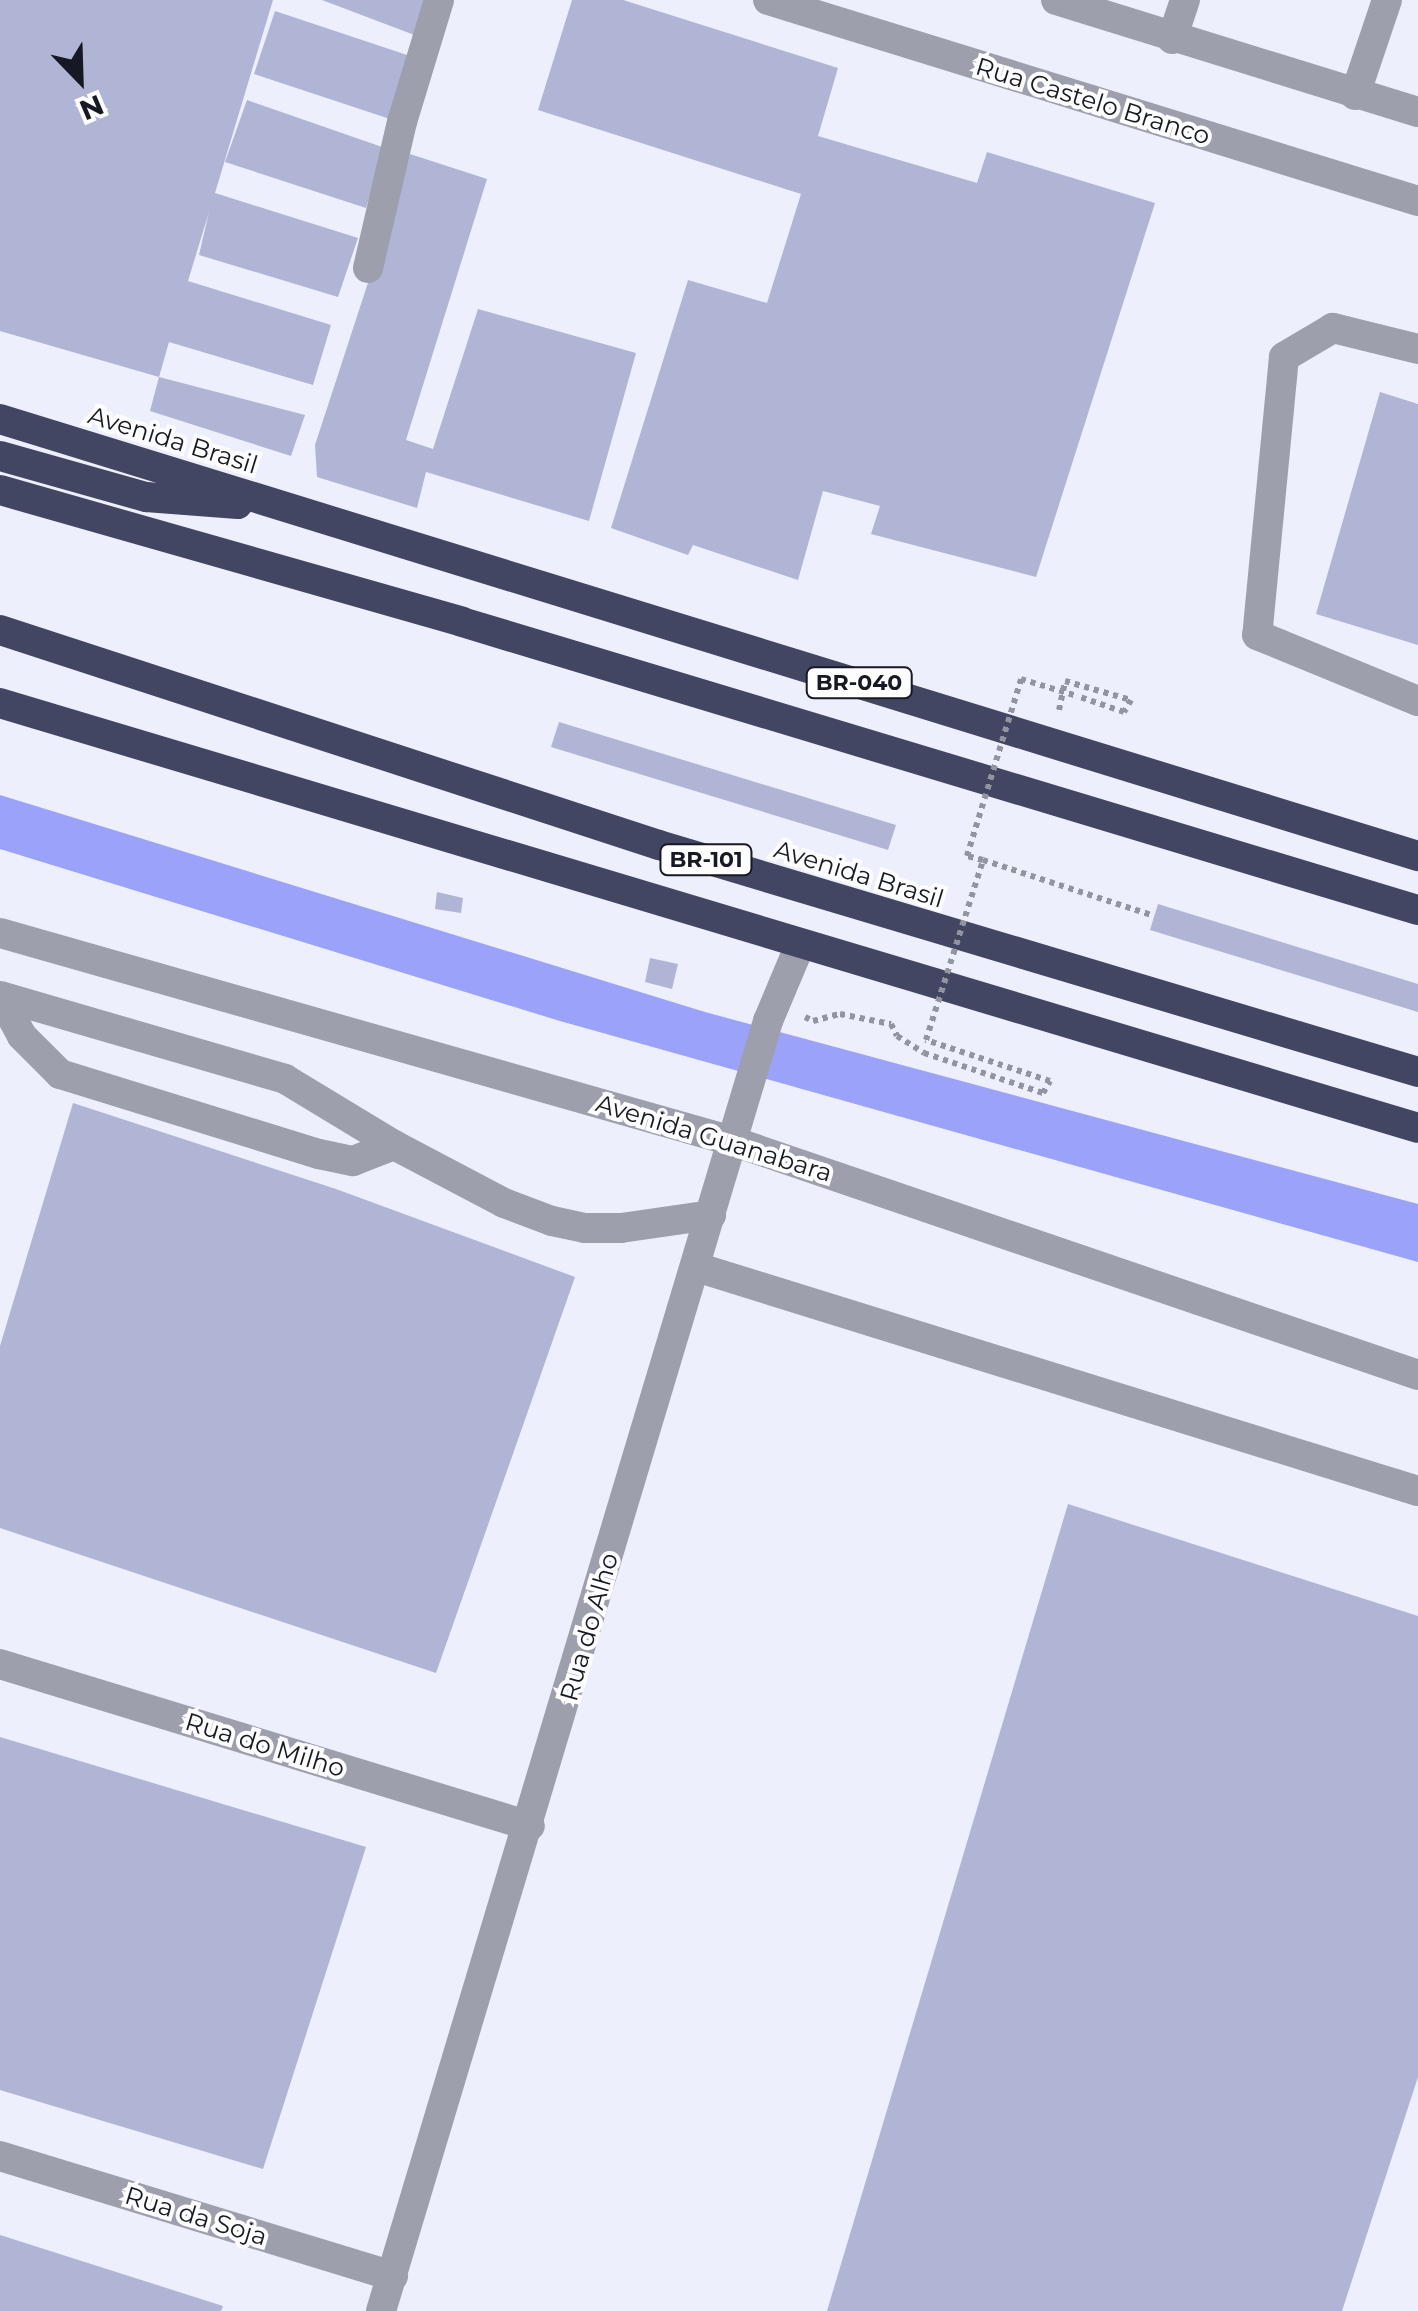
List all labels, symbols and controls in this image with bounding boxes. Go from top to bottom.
north arrow [30,30,130,130]
street label: Rua Castelo Branco [972,51,1214,151]
text: N [75,88,109,128]
street label: Avenida Brasil [85,400,261,480]
road number: BR-040 [804,666,914,700]
street label: Avenida Brasil [771,834,947,914]
road number: BR-101 [658,843,754,877]
street label: Avenida Guanabara [592,1088,836,1188]
street label: Rua do Alho [554,1550,624,1704]
street label: Rua do Milho [182,1706,348,1784]
street label: Rua da Soja [121,2180,271,2252]

